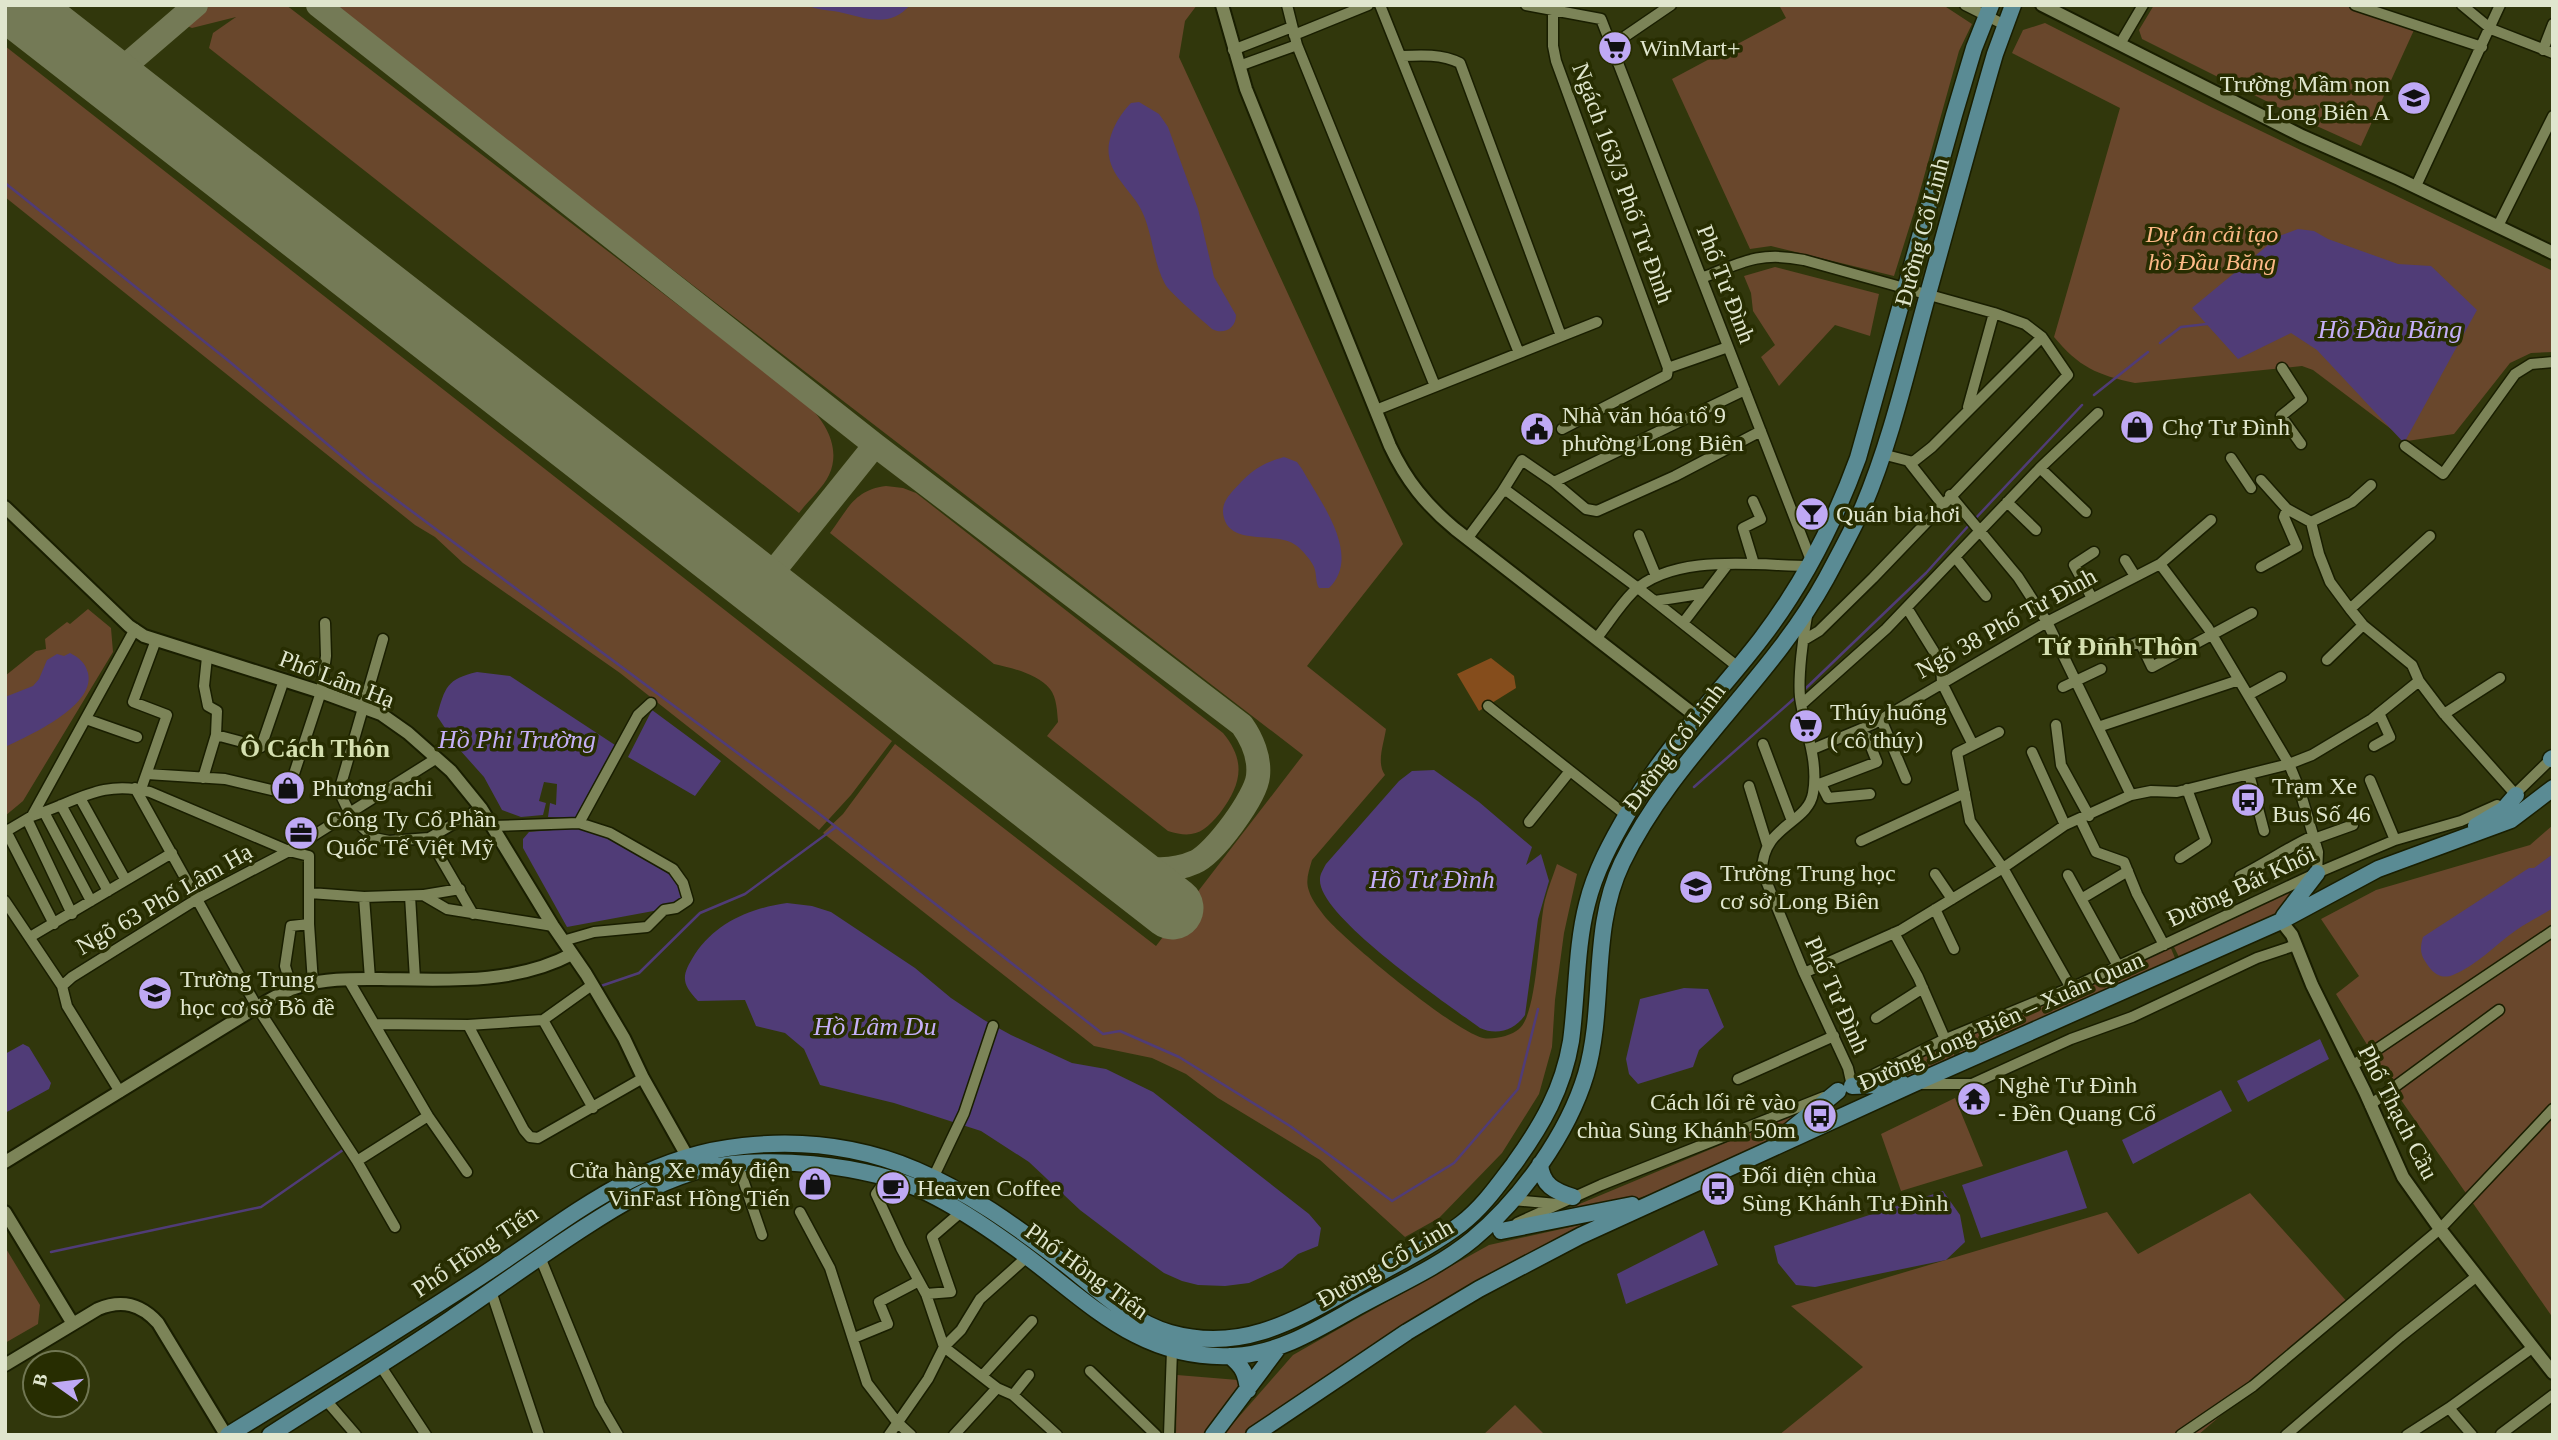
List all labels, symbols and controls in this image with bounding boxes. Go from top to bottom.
supermarket icon: WinMart+ [1596,29,1634,67]
place label: WinMart+ [1640,35,1741,61]
street label: Ngách 163/3 Phố Tư Đình [1567,59,1679,307]
place label: Trường Mầm non Long Biên A [2220,71,2391,125]
school or university icon: Trường Mầm non Long Biên A [2395,79,2433,117]
street label: Đường Cổ Linh [1890,155,1954,309]
street label: Phố Tư Đình [1692,221,1760,347]
park label: Dự án cải tạo hồ Đầu Băng [2145,221,2278,275]
water label: Hồ Đầu Băng [2317,315,2462,344]
place label: Nhà văn hóa tổ 9 phường Long Biên [1562,402,1744,456]
shop icon: Chợ Tư Đình [2118,408,2156,446]
public building icon: Nhà văn hóa tổ 9 phường Long Biên [1518,410,1556,448]
place label: Chợ Tư Đình [2162,414,2290,440]
bar icon: Quán bia hơi [1793,495,1831,533]
place label: Quán bia hơi [1836,501,1961,527]
street label: Ngõ 38 Phố Tư Đình [1911,563,2101,683]
district label: Tứ Đỉnh Thôn [2038,632,2198,661]
street label: Phố Lâm Hạ [276,645,399,713]
street label: Đường Cổ Linh [1618,678,1730,816]
place label: Thúy huống ( cô thúy) [1830,699,1947,753]
supermarket icon: Thúy huống ( cô thúy) [1787,707,1825,745]
water label: Hồ Phi Trường [437,725,596,754]
district label: Ô Cách Thôn [240,734,390,763]
shop icon: Phương achi [269,769,307,807]
place label: Trạm Xe Bus Số 46 [2272,773,2371,827]
place label: Phương achi [312,775,433,801]
bus stop icon: Trạm Xe Bus Số 46 [2229,781,2267,819]
place label: Công Ty Cổ Phần Quốc Tế Việt Mỹ [326,806,497,860]
office icon: Công Ty Cổ Phần Quốc Tế Việt Mỹ [282,814,320,852]
street label: Ngõ 63 Phố Lâm Hạ [71,838,257,960]
street label: Đường Bát Khối [2163,840,2319,932]
place label: Trường Trung học cơ sở Long Biên [1720,860,1896,914]
water label: Hồ Tư Đình [1368,865,1495,894]
school or university icon: Trường Trung học cơ sở Long Biên [1677,868,1715,906]
street label: Phố Tư Đình [1800,933,1874,1057]
street label: Đường Long Biên – Xuân Quan [1855,946,2147,1096]
place label: Trường Trung học cơ sở Bồ đề [180,966,335,1020]
school or university icon: Trường Trung học cơ sở Bồ đề [136,974,174,1012]
water label: Hồ Lâm Du [813,1012,936,1041]
street label: Phố Thạch Cầu [2353,1040,2443,1184]
place label: Nghè Tư Đình - Đền Quang Cổ [1998,1072,2156,1126]
temple icon: Nghè Tư Đình - Đền Quang Cổ [1955,1080,1993,1118]
place label: Cách lối rẽ vào chùa Sùng Khánh 50m [1577,1089,1796,1143]
bus stop icon: Cách lối rẽ vào chùa Sùng Khánh 50m [1801,1097,1839,1135]
place label: Cửa hàng Xe máy điện VinFast Hồng Tiến [569,1157,790,1211]
place label: Đối diện chùa Sùng Khánh Tư Đình [1742,1162,1949,1216]
shop icon: Cửa hàng Xe máy điện VinFast Hồng Tiến [796,1165,834,1203]
cafe icon: Heaven Coffee [874,1169,912,1207]
bus stop icon: Đối diện chùa Sùng Khánh Tư Đình [1699,1170,1737,1208]
place label: Heaven Coffee [917,1175,1061,1201]
street label: Phố Hồng Tiến [407,1200,543,1302]
street label: Đường Cổ Linh [1313,1214,1457,1312]
street label: Phố Hồng Tiến [1021,1218,1153,1324]
north arrow [21,1349,91,1419]
text: B [28,1371,52,1389]

